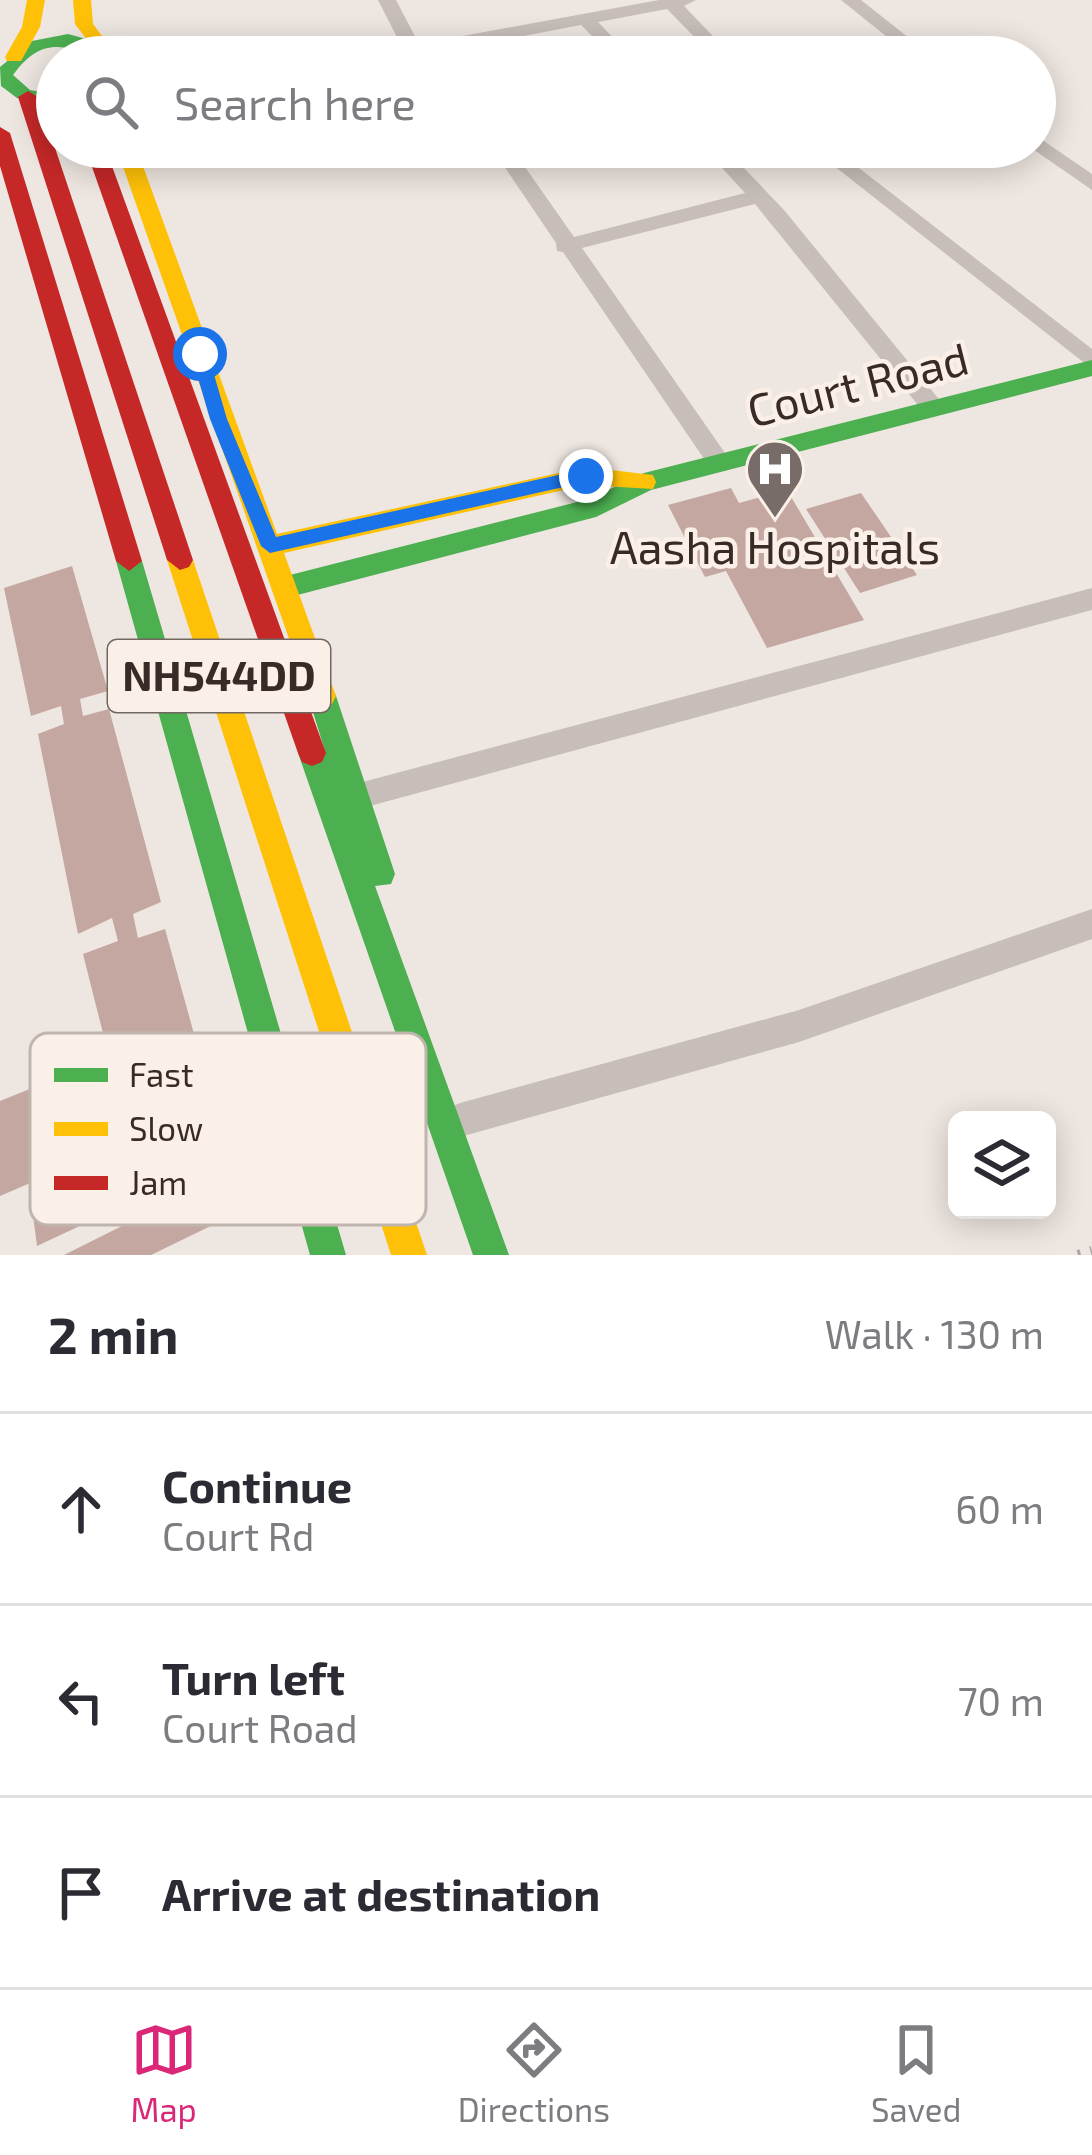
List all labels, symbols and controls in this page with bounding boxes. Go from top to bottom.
search box [36,36,1056,168]
icon: search [78,69,144,135]
text: Search here [174,75,416,129]
route start [173,327,227,381]
street label: Court Road [741,330,974,437]
hospital icon: Aasha Hospitals [744,438,806,520]
route end [559,449,613,503]
place label: Aasha Hospitals [610,519,940,573]
road number: NH544DD [108,640,330,712]
legend [30,1033,426,1225]
text: Fast [129,1054,193,1094]
text: Slow [129,1108,203,1148]
map controls [948,1111,1056,1219]
button: layers [948,1111,1056,1219]
text: Jam [129,1162,187,1202]
text: 2 min [48,1303,178,1364]
text: Walk · 130 m [825,1310,1044,1357]
text: Continue [162,1458,352,1512]
icon: ahead [48,1476,114,1542]
text: 60 m [955,1485,1044,1532]
text: Court Rd [162,1512,314,1559]
text: Turn left [162,1650,345,1704]
icon: left [48,1668,114,1734]
text: 70 m [958,1677,1044,1724]
text: Court Road [162,1704,358,1751]
icon: arrive [48,1860,114,1926]
text: Arrive at destination [162,1866,600,1920]
tab: Map [131,2017,197,2129]
tab: Directions [458,2017,610,2129]
tab: Saved [871,2017,961,2129]

